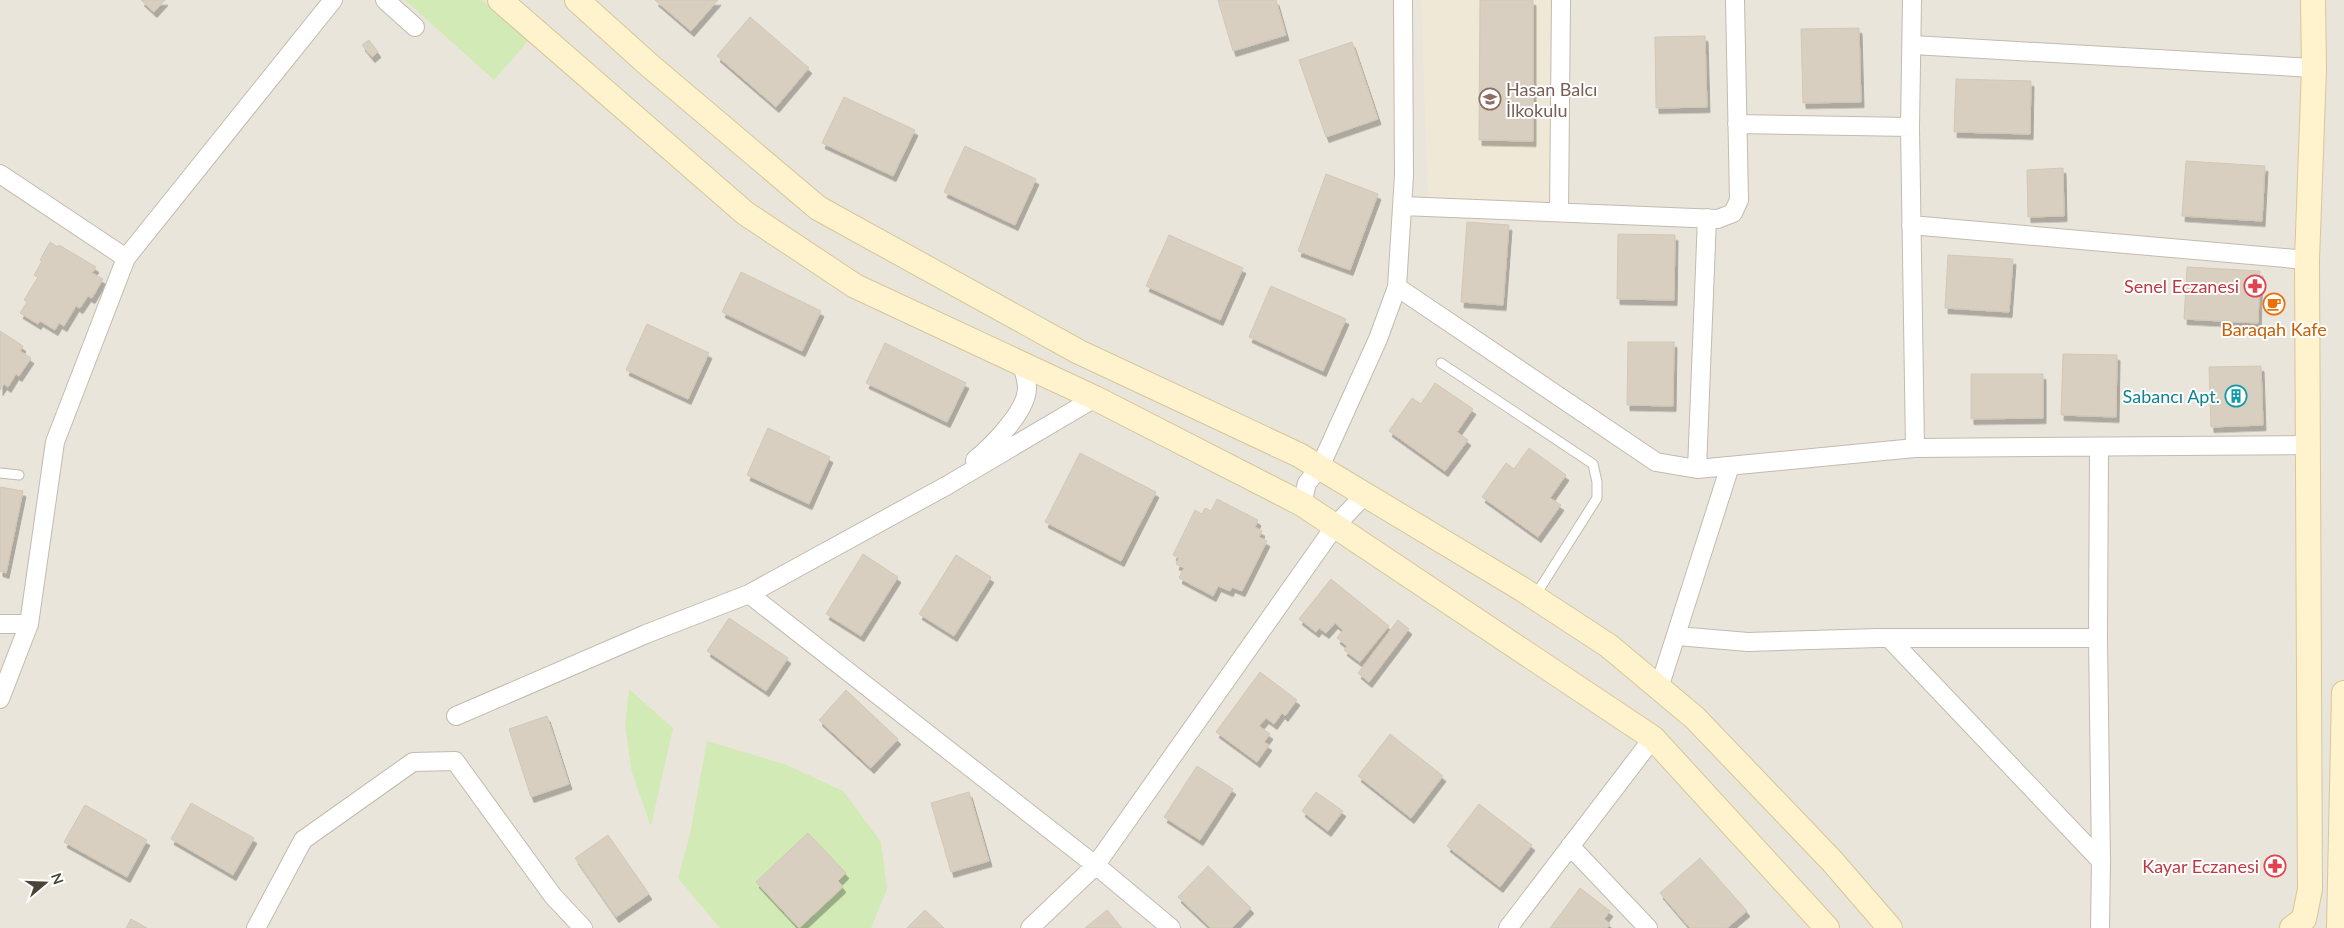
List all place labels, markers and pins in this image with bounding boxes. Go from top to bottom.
place label: Hasan Balcı İlkokulu [1506,78,1597,121]
school or university icon: Hasan Balcı İlkokulu [1478,87,1502,111]
pharmacy icon: Senel Eczanesi [2243,274,2267,298]
place label: Senel Eczanesi [2124,275,2239,297]
cafe icon: Baraqah Kafe [2262,292,2286,316]
place label: Baraqah Kafe [2221,318,2327,340]
building icon: Sabancı Apt. [2224,384,2248,408]
place label: Sabancı Apt. [2123,385,2220,407]
pharmacy icon: Kayar Eczanesi [2263,854,2287,878]
place label: Kayar Eczanesi [2142,855,2259,877]

